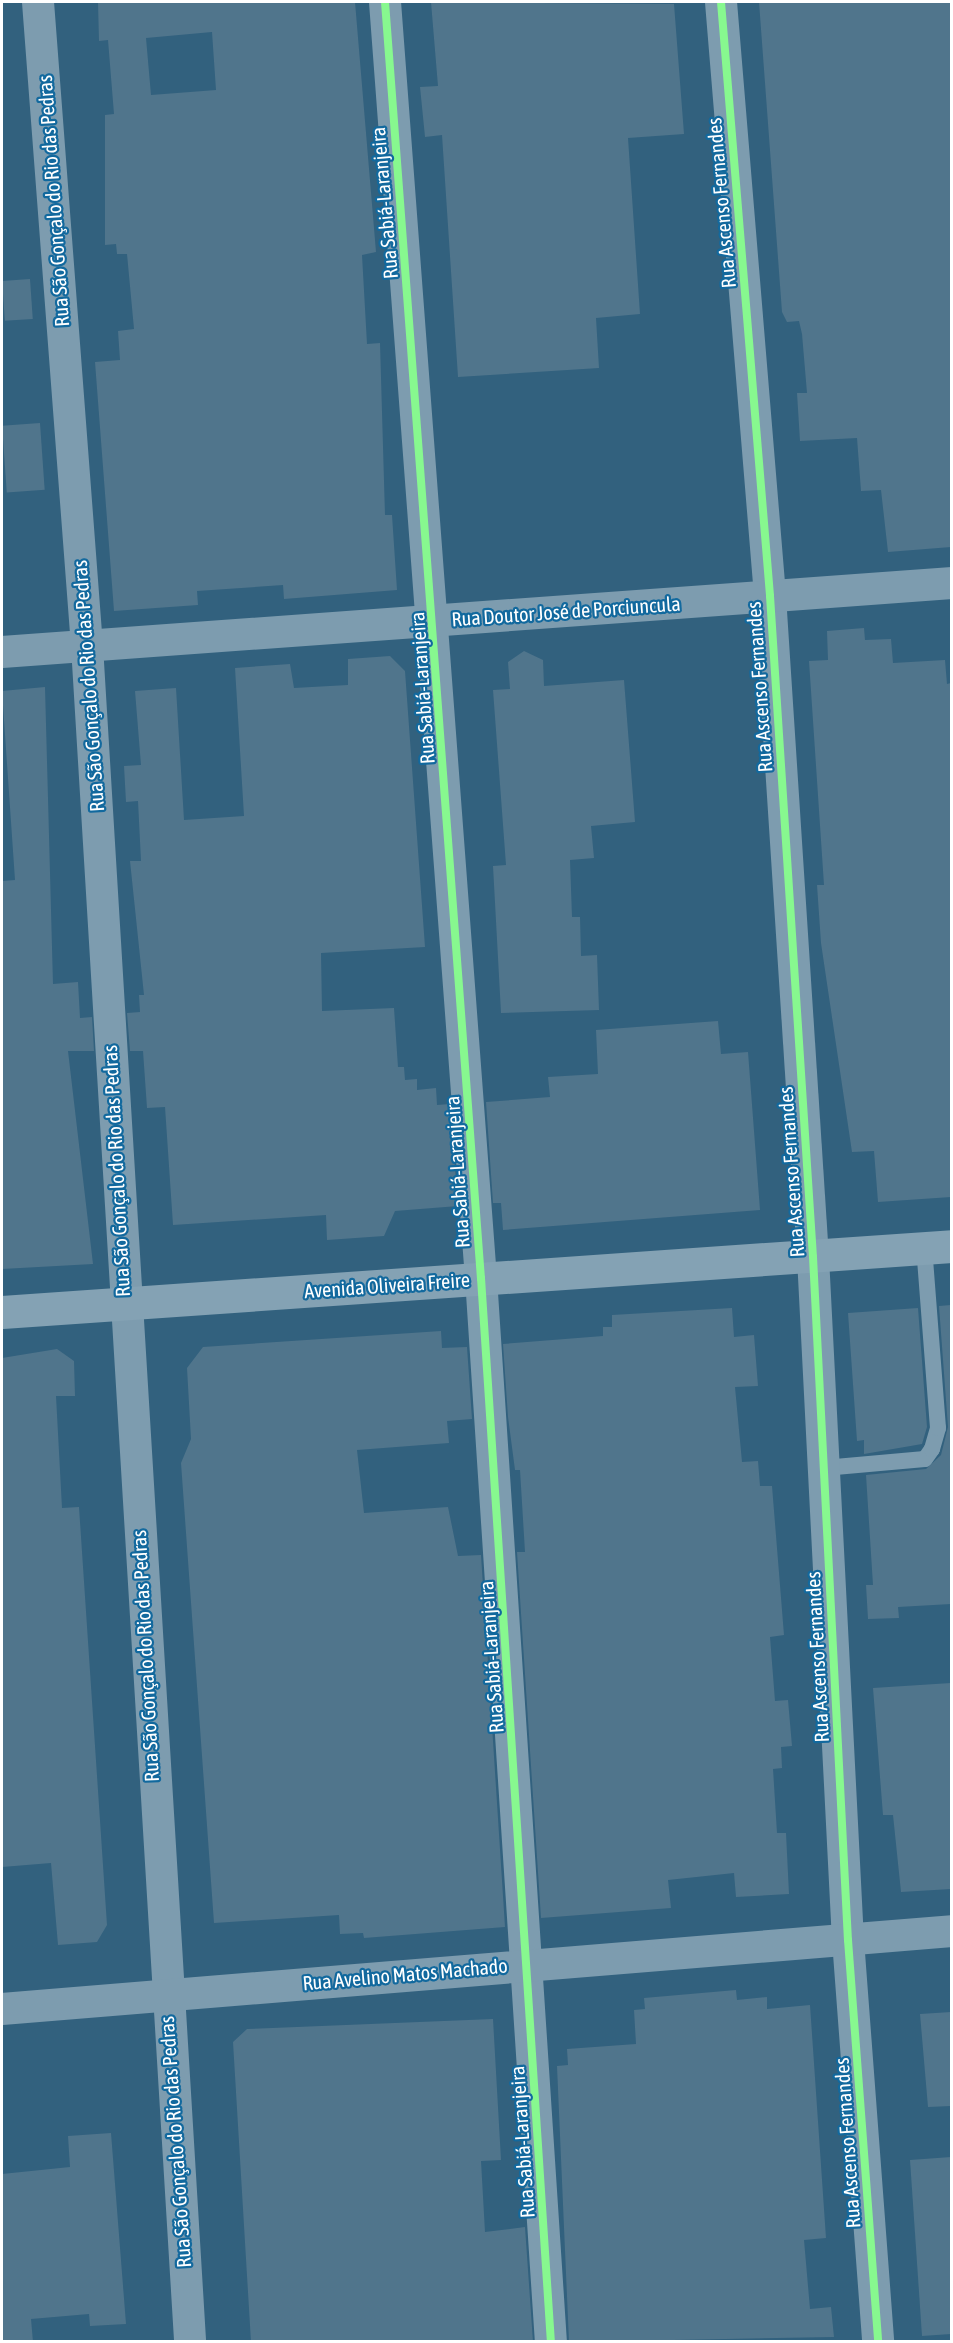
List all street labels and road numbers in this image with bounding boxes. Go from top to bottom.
street label: Rua São Gonçalo do Rio das Pedras [32,74,74,328]
street label: Rua Ascenso Fernandes [702,117,740,289]
street label: Rua Sabiá-Laranjeira [365,126,403,280]
street label: Rua São Gonçalo do Rio das Pedras [67,559,109,813]
street label: Rua Doutor José de Porciuncula [451,591,681,631]
street label: Rua Ascenso Fernandes [741,601,777,773]
street label: Rua Sabiá-Laranjeira [405,611,439,765]
street label: Rua São Gonçalo do Rio das Pedras [97,1045,135,1297]
street label: Rua Ascenso Fernandes [773,1086,809,1258]
street label: Rua Sabiá-Laranjeira [440,1095,474,1249]
street label: Avenida Oliveira Freire [303,1267,471,1303]
street label: Rua São Gonçalo do Rio das Pedras [126,1530,164,1782]
street label: Rua Ascenso Fernandes [801,1571,833,1743]
street label: Rua Sabiá-Laranjeira [474,1580,508,1734]
street label: Rua Avelino Matos Machado [301,1953,509,1995]
street label: Rua São Gonçalo do Rio das Pedras [154,2015,196,2269]
street label: Rua Ascenso Fernandes [829,2057,865,2229]
street label: Rua Sabiá-Laranjeira [505,2065,539,2219]

